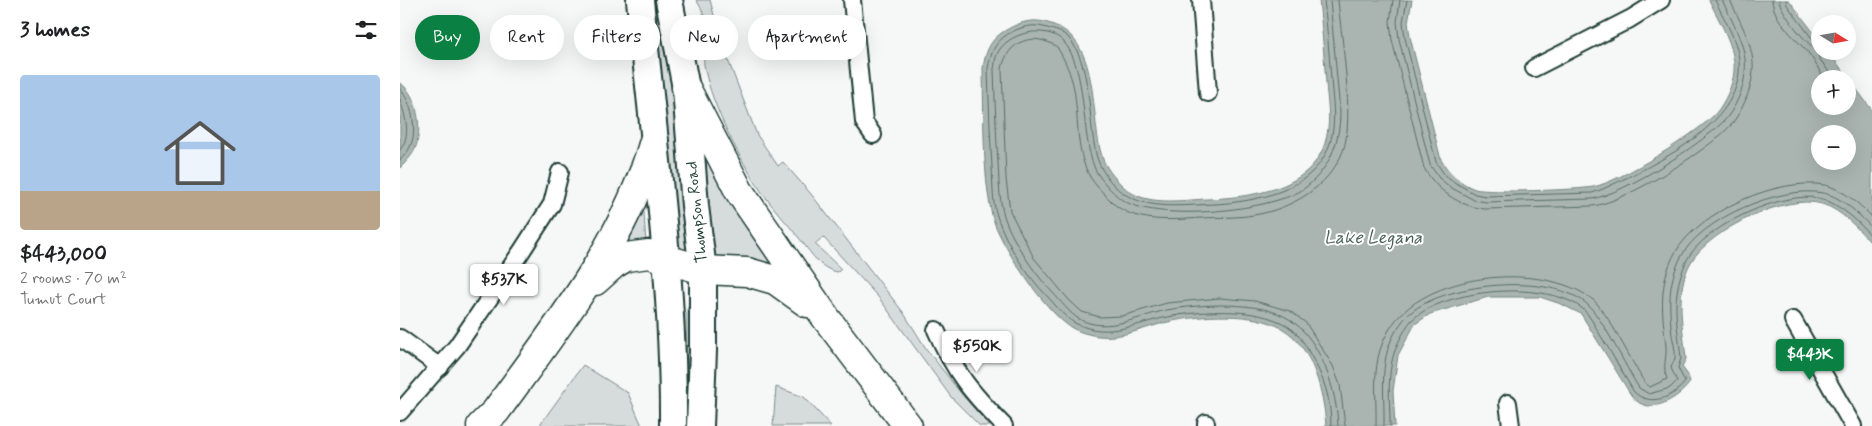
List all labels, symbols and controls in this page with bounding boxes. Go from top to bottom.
chip: Buy [415,15,480,60]
chip: Rent [490,15,564,60]
chip: Filters [574,15,660,60]
chip: New [670,15,738,60]
chip: Apartment [748,15,866,60]
north arrow [1811,15,1856,60]
map controls [1811,15,1856,170]
text: 3 homes [20,16,90,44]
icon: filters [352,16,380,44]
button: + [1811,70,1856,115]
icon: home [155,108,245,198]
button: − [1811,125,1856,170]
street label: Thompson Road [681,160,713,264]
water label: Lake Legana [1324,226,1422,250]
text: $443,000 [20,240,107,268]
pin: $537K [469,264,539,306]
text: 2 rooms · 70 m² [20,268,127,289]
text: $537K [481,269,527,290]
text: Tumut Court [20,289,106,310]
pin: $550K [942,330,1012,373]
text: $550K [953,336,1001,357]
pin: $443K [1775,338,1845,381]
text: $443K [1787,344,1833,365]

